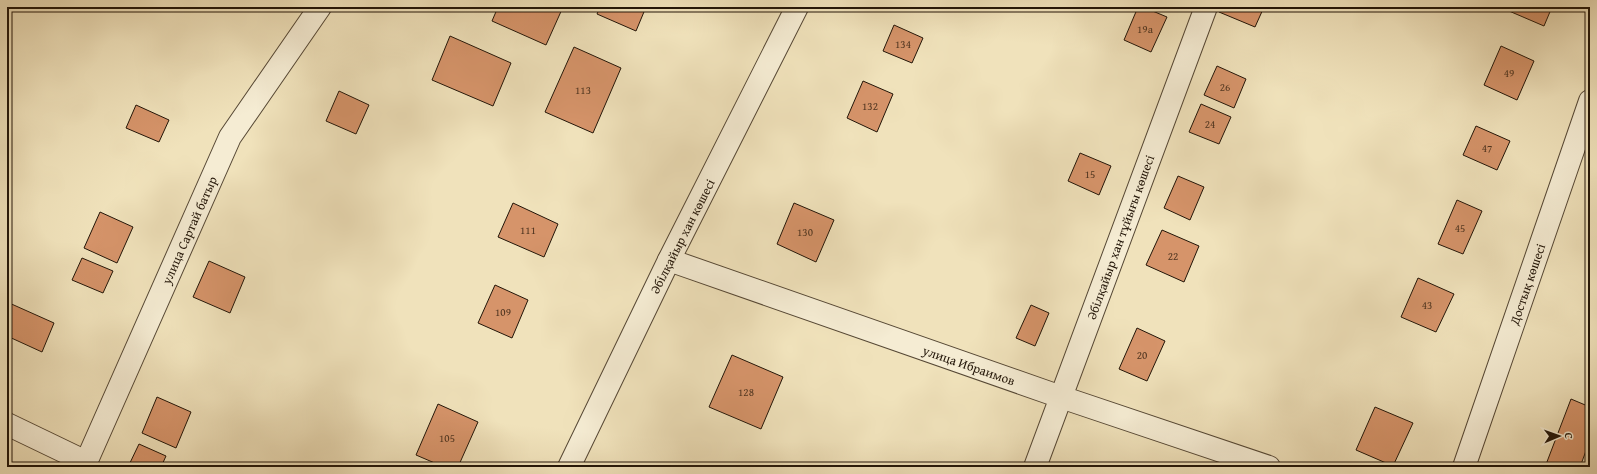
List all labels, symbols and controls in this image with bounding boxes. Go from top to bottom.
house number: 19а [1137,21,1154,37]
house number: 134 [895,36,911,52]
house number: 49 [1504,65,1514,81]
house number: 26 [1220,79,1230,95]
house number: 113 [575,82,591,98]
house number: 132 [862,98,878,114]
house number: 24 [1205,116,1215,132]
house number: 47 [1482,140,1492,156]
street label: Әбілқайыр хан тұйығы көшесі [1082,152,1159,322]
house number: 15 [1085,166,1095,182]
street label: улица Сартай батыр [157,173,222,288]
street label: Әбілқайыр хан көшесі [645,175,720,297]
house number: 45 [1455,220,1465,236]
house number: 111 [520,222,536,238]
house number: 130 [797,224,813,240]
street label: Достық көшесі [1504,241,1550,328]
house number: 22 [1168,248,1178,264]
house number: 43 [1422,297,1432,313]
house number: 109 [495,304,511,320]
street label: улица Ибраимов [919,340,1018,390]
house number: 20 [1137,347,1147,363]
house number: 128 [738,384,754,400]
north arrow [1539,416,1579,456]
house number: 105 [439,430,455,446]
text: С [1561,432,1577,439]

